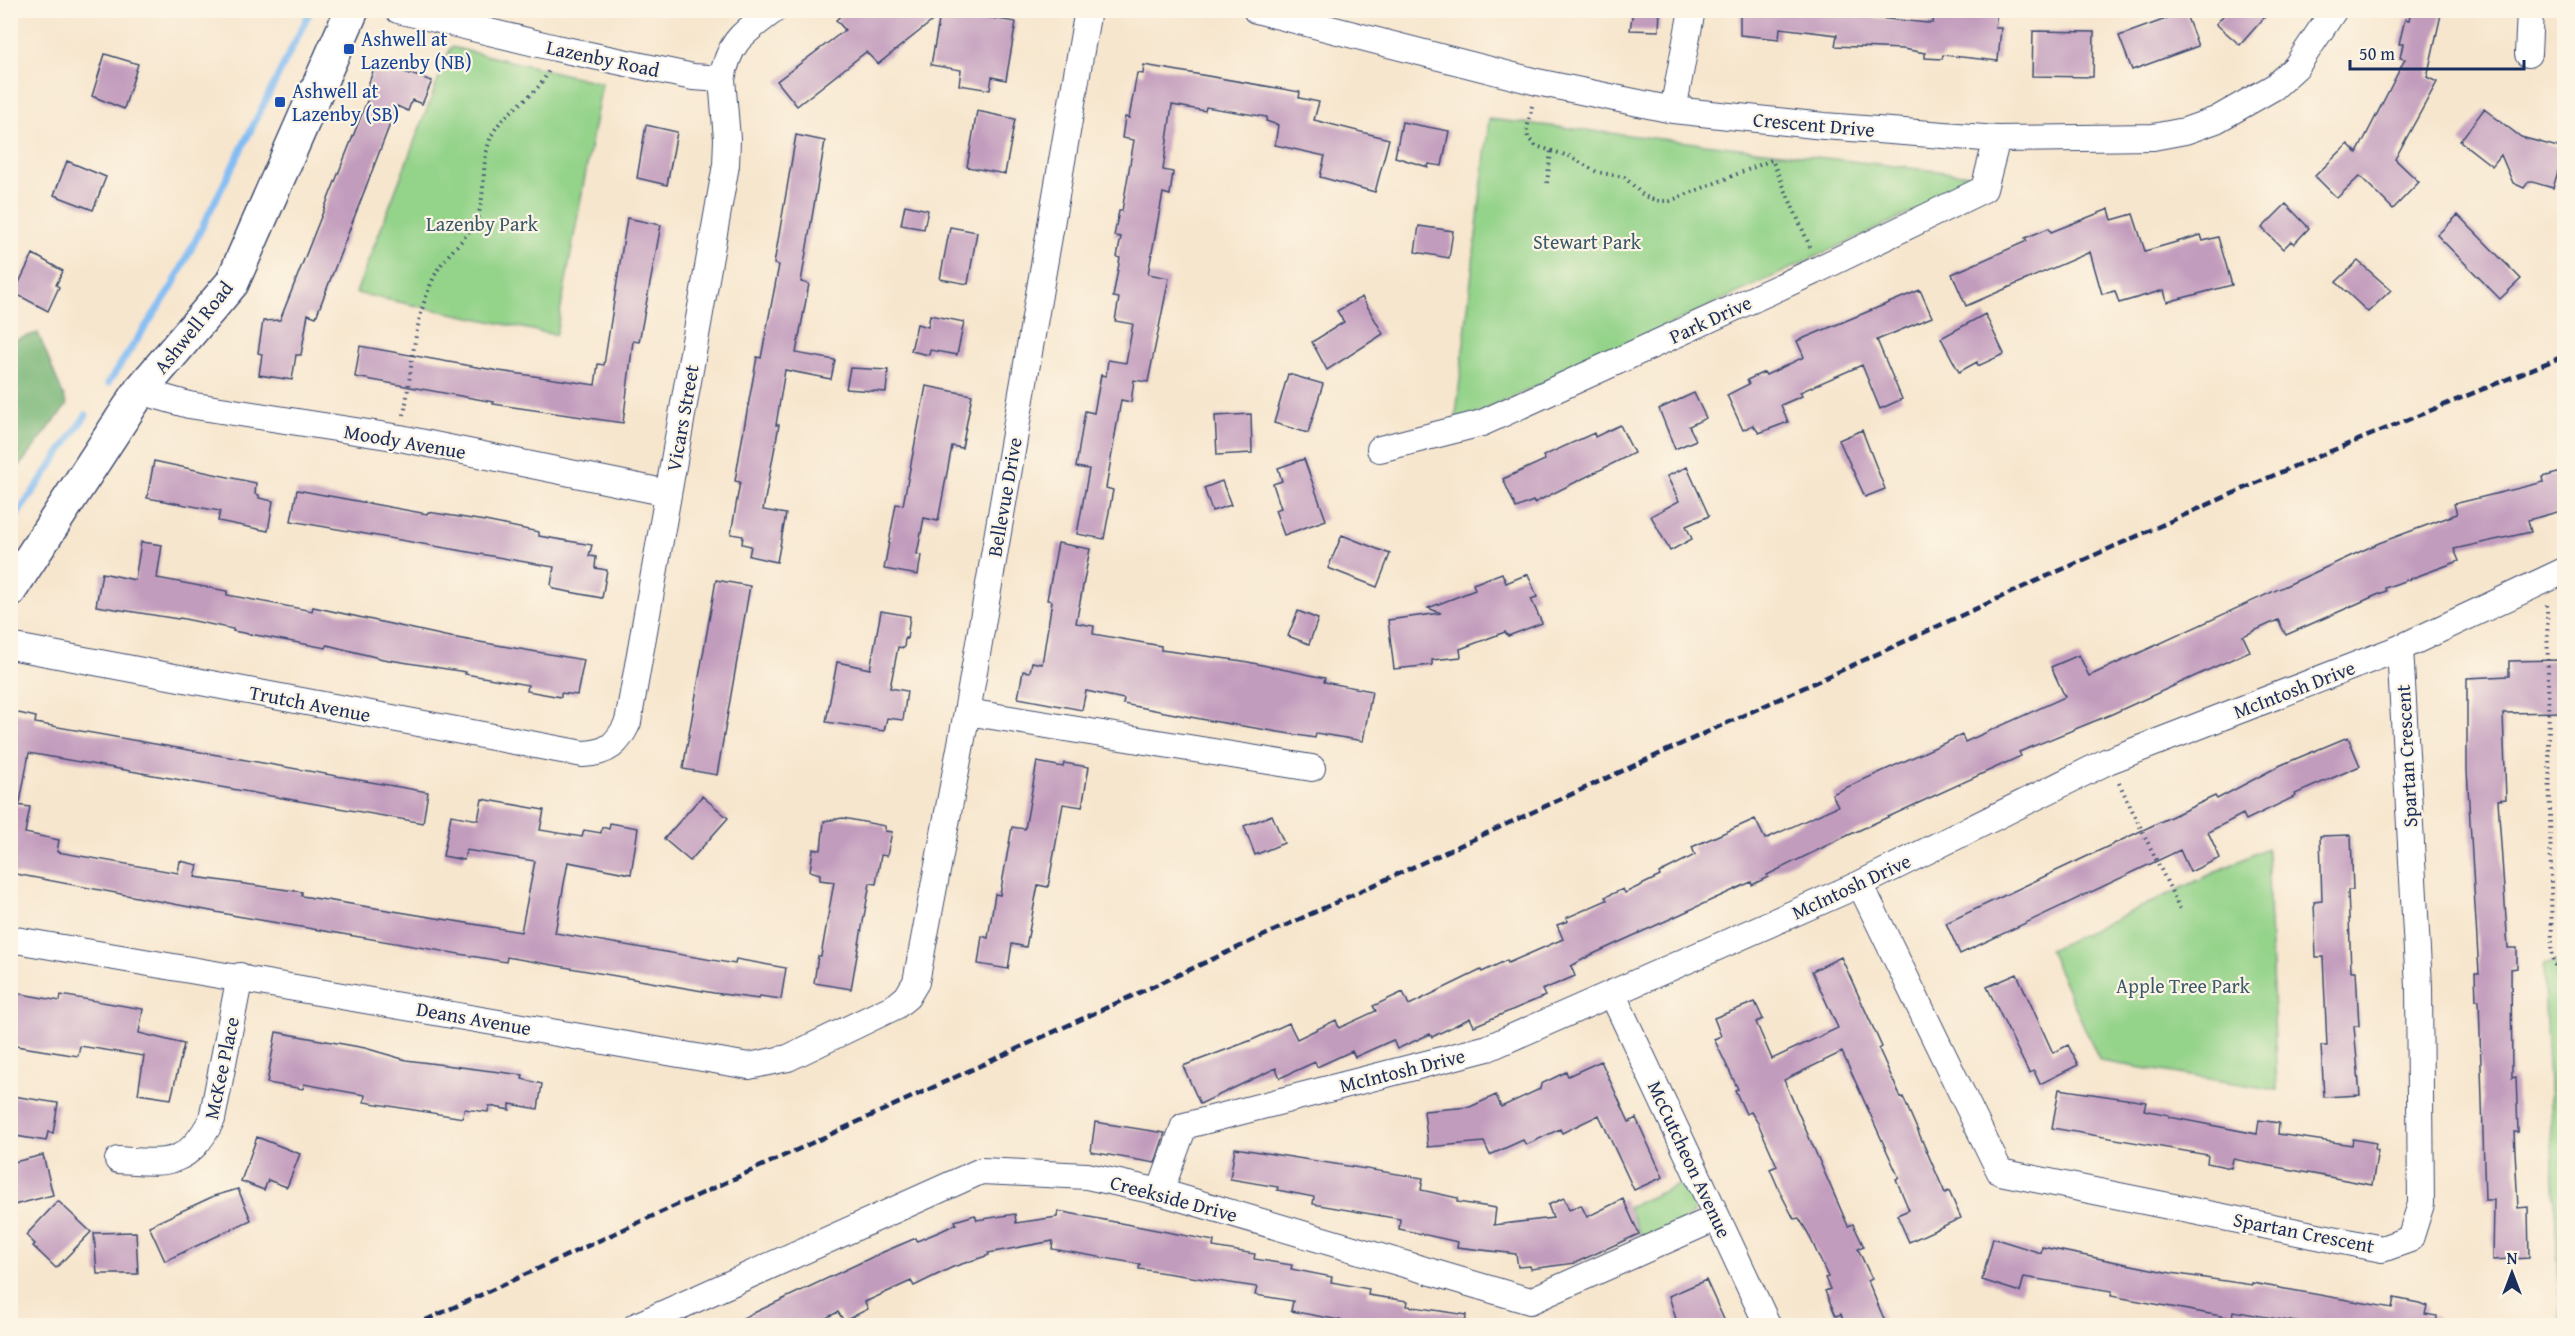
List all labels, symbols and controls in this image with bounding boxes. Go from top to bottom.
place label: Ashwell at Lazenby (NB) [361,24,472,76]
street label: Lazenby Road [544,32,663,84]
scale bar [2350,33,2524,71]
text: 50 m [2359,40,2395,67]
marker: Ashwell at Lazenby (NB) [342,42,356,56]
place label: Ashwell at Lazenby (SB) [292,76,399,128]
marker: Ashwell at Lazenby (SB) [273,95,287,109]
street label: Crescent Drive [1752,104,1876,144]
park label: Lazenby Park [426,209,539,238]
park label: Stewart Park [1533,227,1642,256]
street label: Ashwell Road [146,274,240,380]
street label: Park Drive [1664,287,1756,351]
street label: Vicars Street [658,362,706,474]
street label: Moody Avenue [342,416,468,466]
street label: Bellevue Drive [979,435,1029,559]
street label: McIntosh Drive [2229,652,2359,726]
street label: Trutch Avenue [247,677,373,729]
street label: Spartan Crescent [2388,684,2424,828]
street label: McIntosh Drive [1787,846,1915,926]
park label: Apple Tree Park [2116,971,2251,1000]
street label: Deans Avenue [414,994,534,1042]
street label: McKee Place [196,1014,246,1122]
street label: McIntosh Drive [1336,1040,1468,1100]
street label: McCutcheon Avenue [1641,1076,1739,1242]
street label: Creekside Drive [1107,1167,1241,1229]
street label: Spartan Crescent [2231,1204,2377,1260]
north arrow [2482,1243,2542,1303]
text: N [2507,1246,2518,1270]

